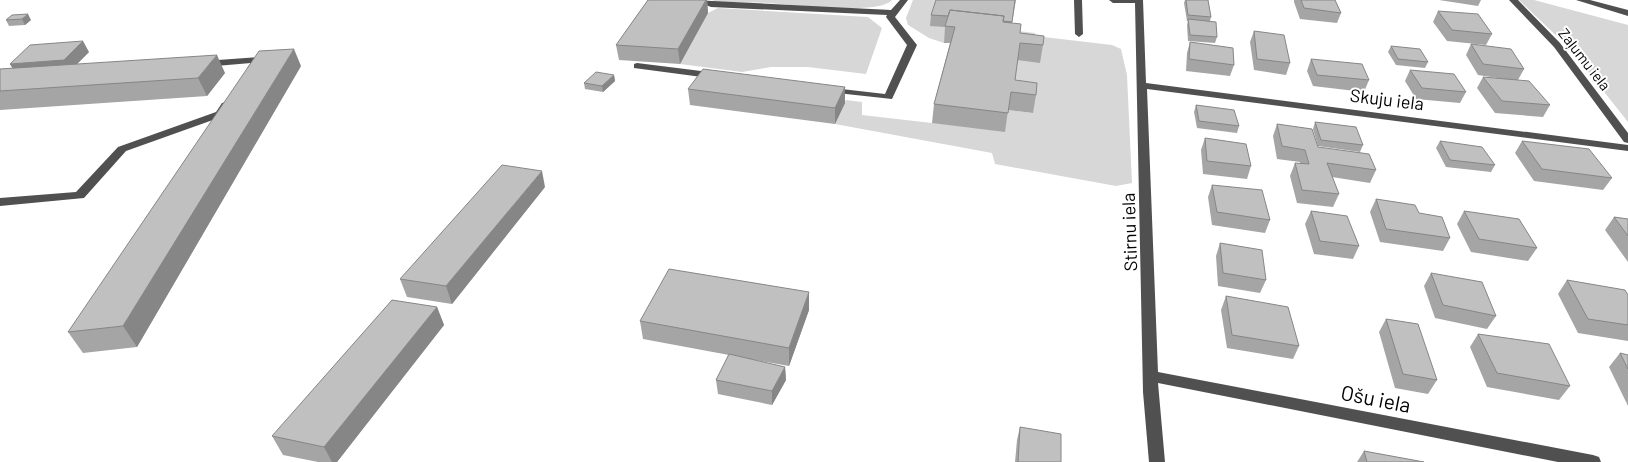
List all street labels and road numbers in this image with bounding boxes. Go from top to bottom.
street label: Zaļumu iela [1555,24,1615,94]
street label: Skuju iela [1349,84,1425,114]
street label: Stirnu iela [1117,192,1141,272]
street label: Ošu iela [1339,379,1413,417]

